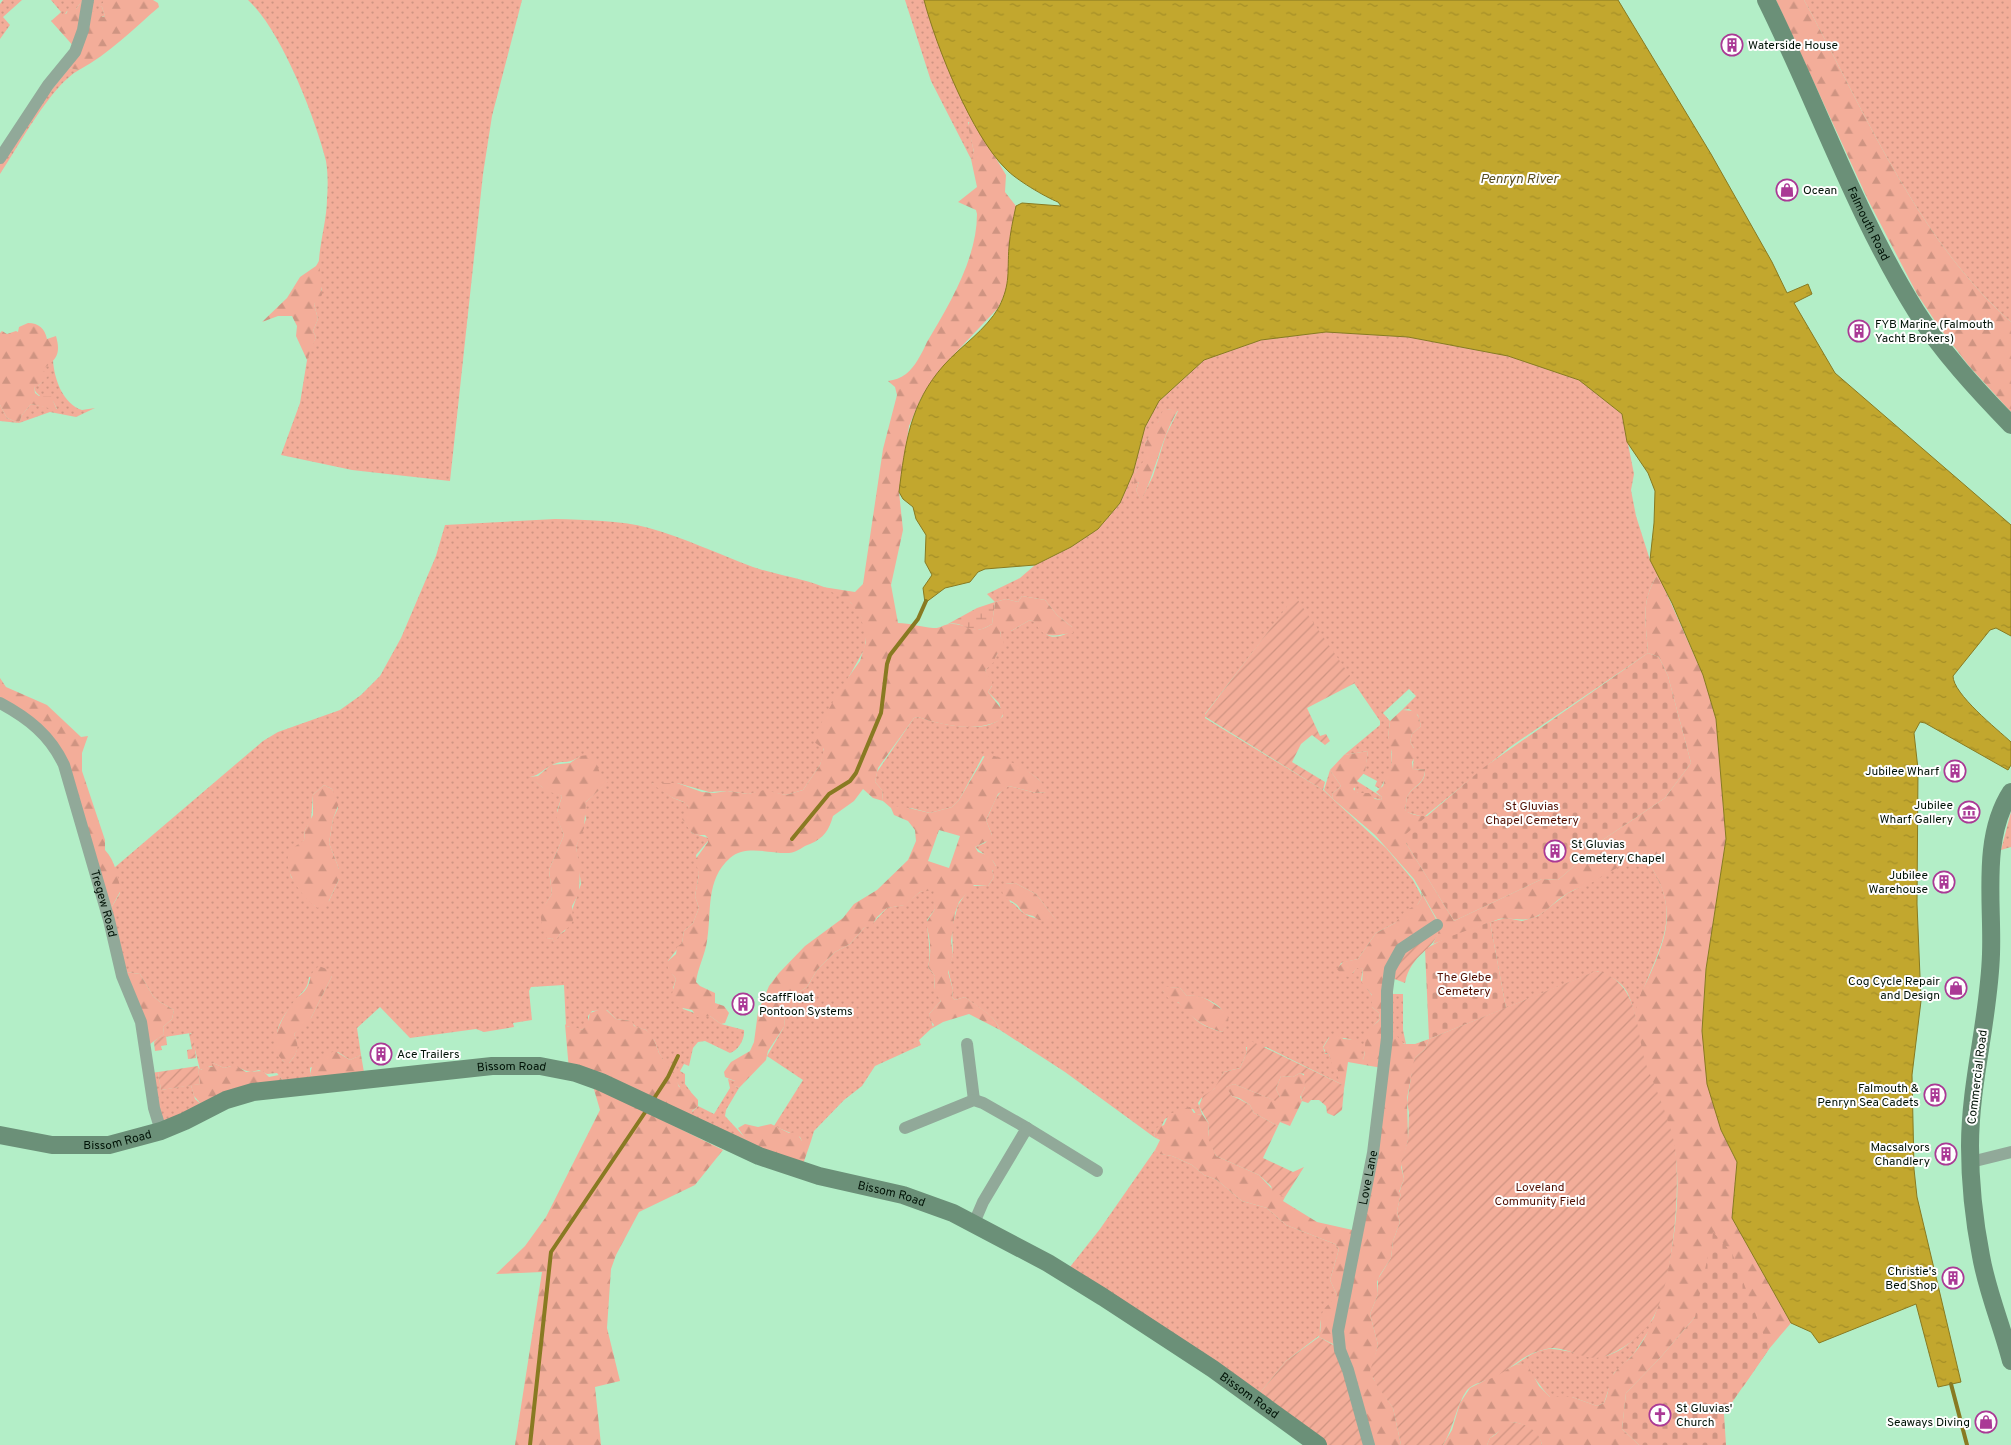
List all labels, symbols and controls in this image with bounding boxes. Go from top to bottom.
building icon: Waterside House [1720,33,1744,57]
place label: Waterside House [1748,38,1838,54]
water label: Penryn River [1480,171,1560,188]
shop icon: Ocean [1775,178,1799,202]
place label: Ocean [1803,183,1837,199]
street label: Falmouth Road [1843,184,1893,264]
place label: FYB Marine (Falmouth Yacht Brokers) [1875,317,1993,347]
building icon: FYB Marine (Falmouth Yacht Brokers) [1847,319,1871,343]
building icon: Jubilee Wharf [1943,759,1967,783]
place label: Jubilee Wharf [1865,764,1939,780]
place label: Jubilee Wharf Gallery [1879,798,1953,828]
park label: St Gluvias Chapel Cemetery [1485,799,1579,829]
museum icon: Jubilee Wharf Gallery [1957,800,1981,824]
place label: St Gluvias Cemetery Chapel [1571,837,1665,867]
building icon: St Gluvias Cemetery Chapel [1543,839,1567,863]
street label: Tregew Road [86,868,120,939]
place label: Jubilee Warehouse [1869,868,1928,898]
building icon: Jubilee Warehouse [1932,870,1956,894]
park label: The Glebe Cemetery [1437,970,1491,1000]
place label: Cog Cycle Repair and Design [1848,974,1940,1004]
shop icon: Cog Cycle Repair and Design [1944,976,1968,1000]
place label: ScaffFloat Pontoon Systems [759,990,853,1020]
building icon: ScaffFloat Pontoon Systems [731,992,755,1016]
street label: Commercial Road [1964,1029,1992,1125]
building icon: Ace Trailers [369,1042,393,1066]
place label: Ace Trailers [397,1047,460,1063]
street label: Bissom Road [476,1059,548,1077]
place label: Falmouth & Penryn Sea Cadets [1817,1081,1919,1111]
building icon: Falmouth & Penryn Sea Cadets [1923,1083,1947,1107]
street label: Bissom Road [83,1127,154,1154]
place label: Macsalvors Chandlery [1870,1140,1930,1170]
building icon: Macsalvors Chandlery [1934,1142,1958,1166]
street label: Love Lane [1356,1149,1382,1206]
street label: Bissom Road [856,1178,927,1211]
park label: Loveland Community Field [1494,1180,1586,1210]
place label: Christie's Bed Shop [1885,1264,1937,1294]
building icon: Christie's Bed Shop [1941,1266,1965,1290]
street label: Bissom Road [1216,1369,1282,1423]
place label: St Gluvias' Church [1676,1401,1732,1431]
church icon: St Gluvias' Church [1648,1403,1672,1427]
shop icon: Seaways Diving [1974,1410,1998,1434]
place label: Seaways Diving [1887,1415,1970,1431]

